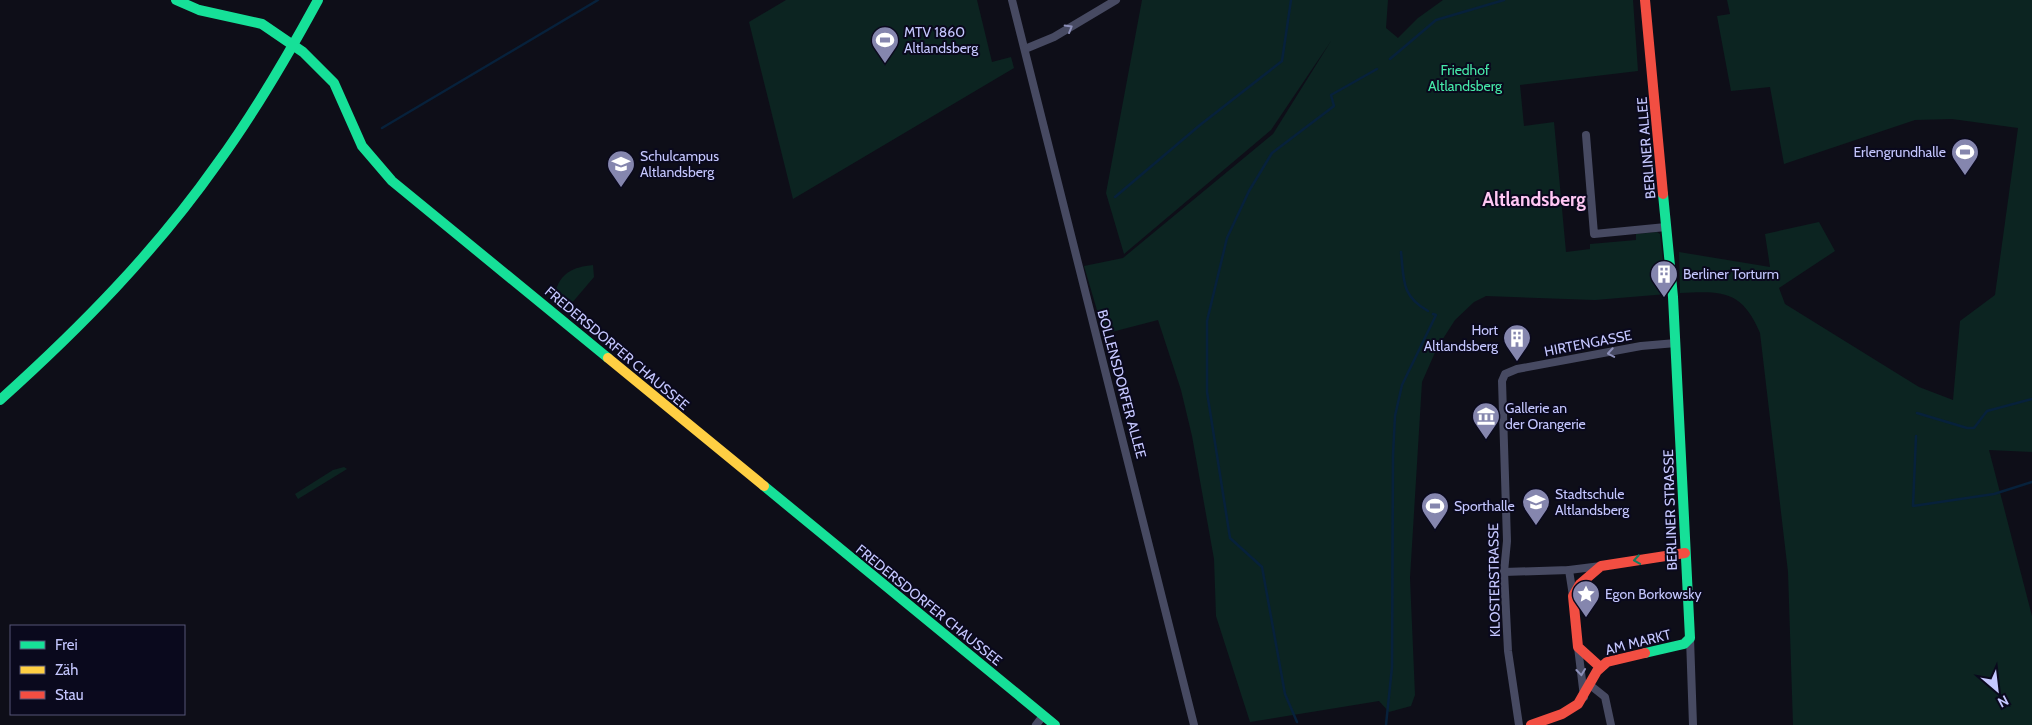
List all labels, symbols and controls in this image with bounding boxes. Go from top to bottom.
place label: MTV 1860 Altlandsberg [904,23,979,57]
one-way arrow [1063,24,1072,34]
sports icon: MTV 1860 Altlandsberg [870,25,900,64]
park label: Friedhof Altlandsberg [1428,61,1503,95]
street label: BERLINER ALLEE [1633,96,1659,200]
sports icon: Erlengrundhalle [1950,137,1980,176]
place label: Erlengrundhalle [1853,143,1946,161]
place label: Schulcampus Altlandsberg [640,147,719,181]
school or university icon: Schulcampus Altlandsberg [606,149,636,188]
district label: Altlandsberg [1482,188,1586,211]
building icon: Berliner Torturm [1649,259,1679,298]
place label: Berliner Torturm [1683,265,1779,283]
street label: FREDERSDORFER CHAUSSEE [541,282,693,414]
street label: BOLLENSDORFER ALLEE [1093,308,1151,461]
place label: Hort Altlandsberg [1424,321,1499,355]
building icon: Hort Altlandsberg [1502,323,1532,362]
street label: HIRTENGASSE [1543,326,1634,360]
one-way arrow [1606,347,1615,358]
place label: Gallerie an der Orangerie [1505,399,1586,433]
museum icon: Gallerie an der Orangerie [1471,401,1501,440]
street label: BERLINER STRASSE [1659,449,1681,571]
place label: Stadtschule Altlandsberg [1555,485,1630,519]
school or university icon: Stadtschule Altlandsberg [1521,487,1551,526]
sports icon: Sporthalle [1420,491,1450,530]
place label: Sporthalle [1454,497,1515,515]
street label: KLOSTERSTRASSE [1484,523,1504,637]
street label: FREDERSDORFER CHAUSSEE [852,540,1006,670]
one-way arrow [1633,554,1641,565]
place icon: Egon Borkowsky [1571,579,1601,618]
place label: Egon Borkowsky [1605,585,1702,603]
legend [10,625,185,715]
street label: AM MARKT [1603,625,1673,659]
text: Frei [55,636,78,654]
text: Zäh [55,661,78,679]
north arrow [1972,665,2022,715]
one-way arrow [1575,668,1586,676]
text: Stau [55,686,84,704]
text: N [1995,691,2012,712]

